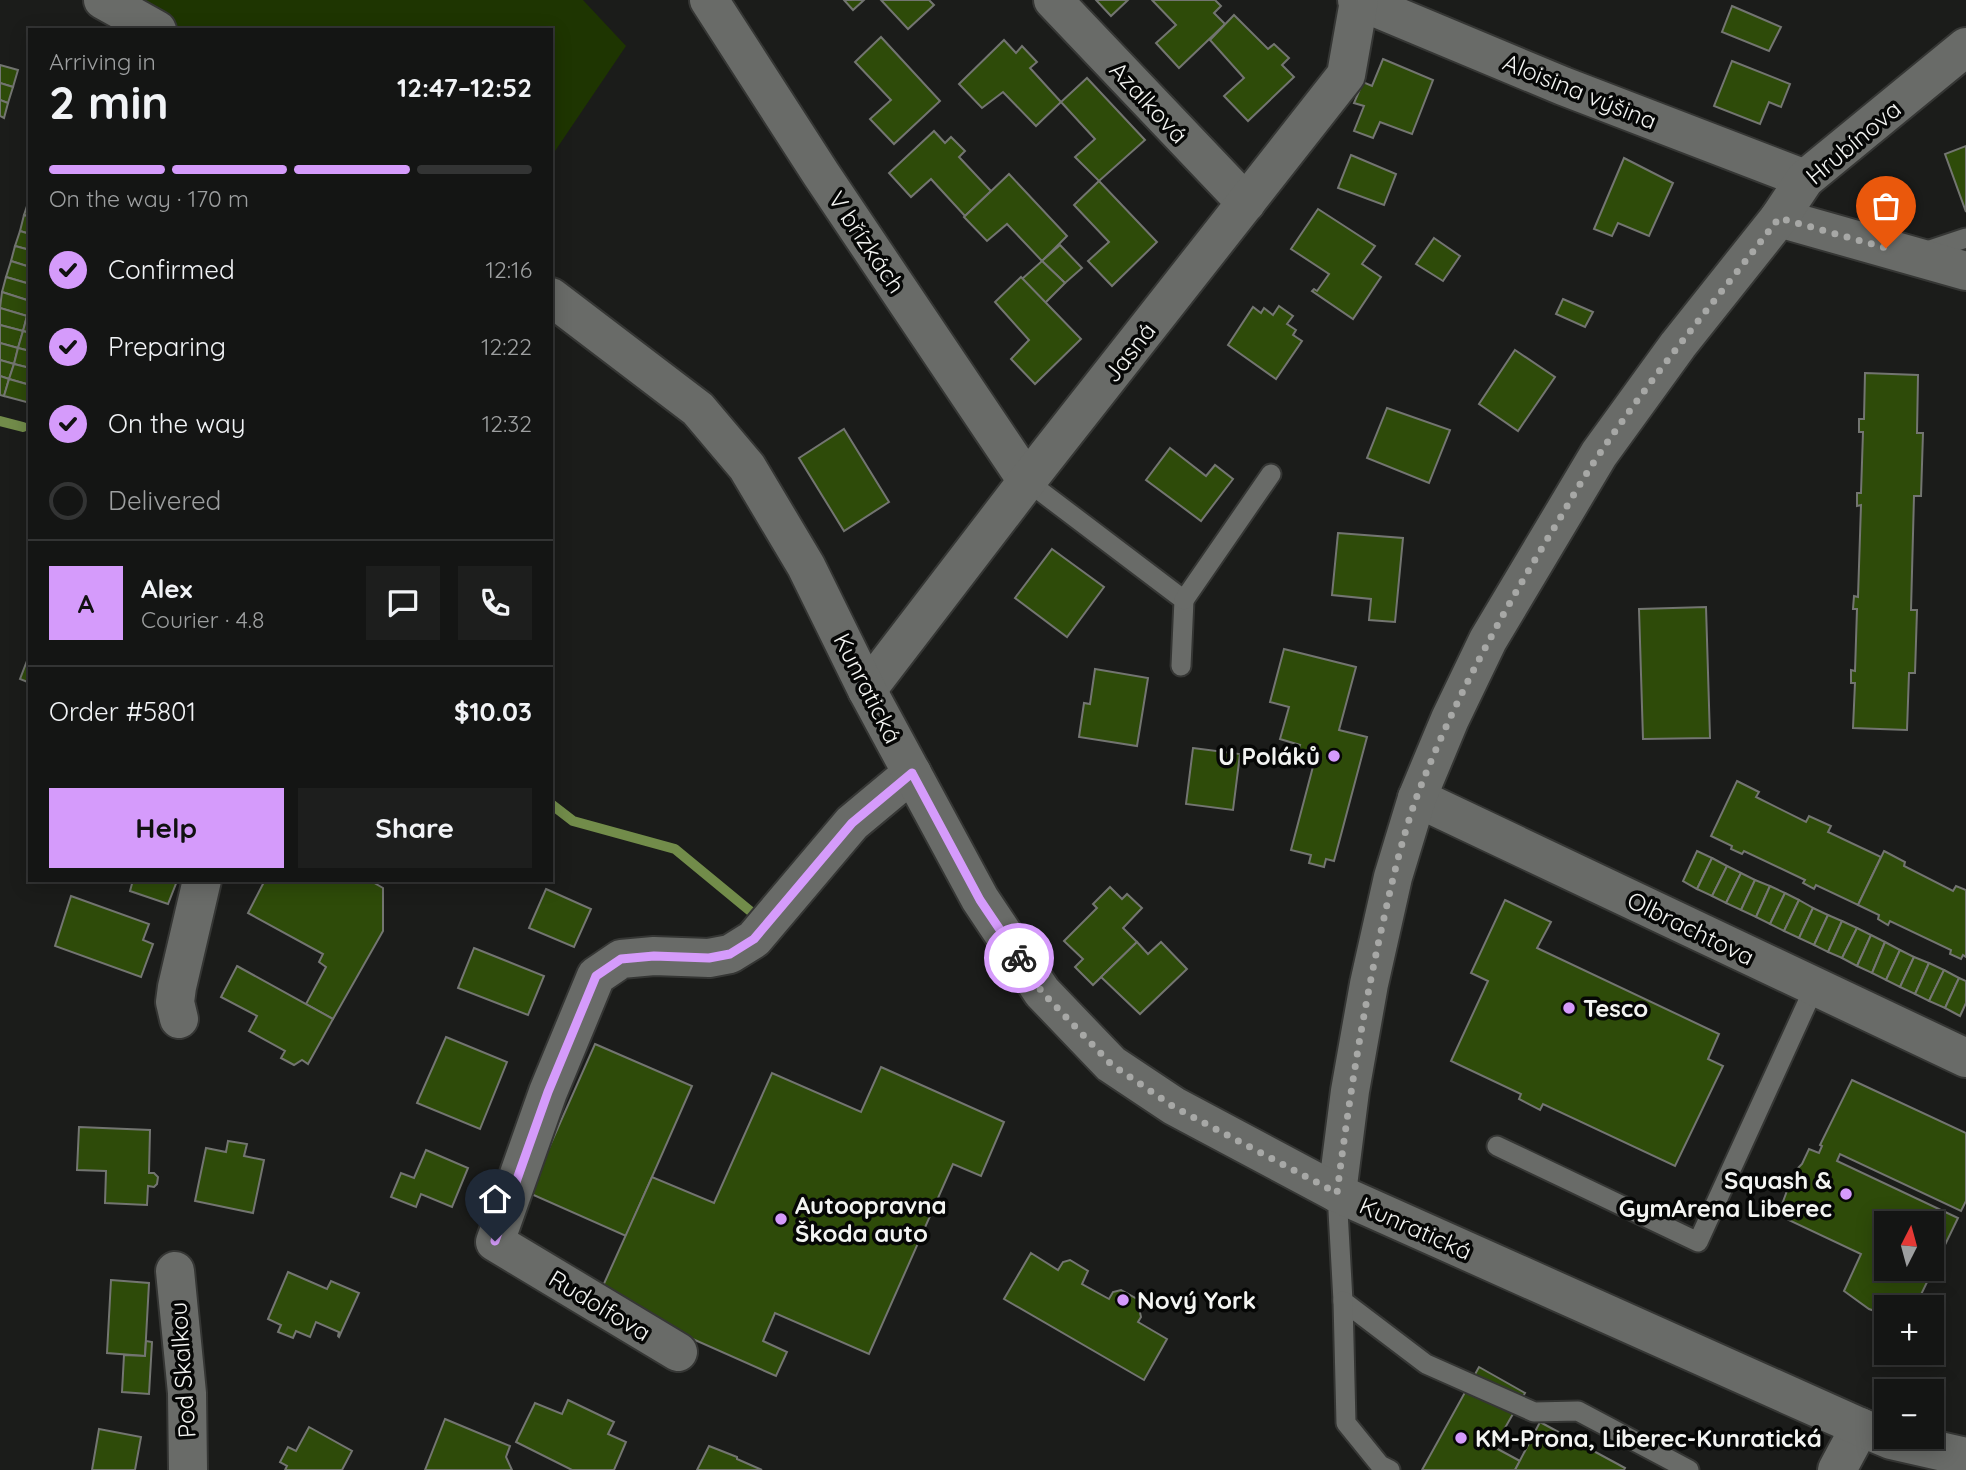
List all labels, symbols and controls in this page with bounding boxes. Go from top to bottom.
text: Arriving in [49,47,156,76]
street label: Aloisina výšina [1499,47,1661,135]
street label: Azalková [1104,55,1194,149]
text: 12:47–12:52 [397,71,532,104]
text: 2 min [49,73,169,131]
street label: Hrubínova [1799,93,1907,191]
pin [1856,176,1916,248]
text: On the way · 170 m [49,184,249,213]
street label: V břízkách [822,185,912,299]
icon: bag [1867,187,1905,225]
icon: check [49,251,87,289]
text: Confirmed [108,253,235,286]
text: 12:16 [486,255,532,284]
street label: Jasná [1096,316,1162,388]
icon: check [49,328,87,366]
text: Preparing [108,330,226,363]
text: 12:22 [481,332,532,361]
icon: check [49,405,87,443]
text: On the way [108,407,246,440]
text: 12:32 [482,409,532,438]
text: Delivered [108,484,221,517]
button: chat [366,566,440,640]
button: phone [458,566,532,640]
text: Alex [141,572,192,605]
text: A [78,587,94,620]
text: Courier · 4.8 [141,605,264,634]
street label: Kunratická [827,628,909,748]
text: Order #5801 [49,695,196,728]
text: $10.03 [454,695,532,728]
place label: U Poláků [1218,741,1320,771]
marker: U Poláků [1326,748,1342,764]
button: Help [49,788,284,868]
button: Share [298,788,532,868]
street label: Olbrachtova [1623,884,1759,972]
courier [984,923,1054,993]
icon: bike [1000,939,1038,977]
place label: Tesco [1583,993,1648,1023]
marker: Tesco [1561,1000,1577,1016]
place label: Squash & GymArena Liberec [1619,1165,1832,1223]
pin [465,1169,525,1241]
icon: home [476,1180,514,1218]
marker: Squash & GymArena Liberec [1838,1186,1854,1202]
place label: Autoopravna Škoda auto [795,1190,947,1248]
street label: Kunratická [1355,1190,1477,1266]
marker: Autoopravna Škoda auto [773,1211,789,1227]
north arrow [1874,1211,1944,1281]
map controls [1874,1211,1944,1449]
street label: Rudolfova [544,1263,656,1347]
place label: Nový York [1137,1285,1256,1315]
marker: Nový York [1115,1292,1131,1308]
button: + [1874,1295,1944,1365]
street label: Pod Skalkou [162,1301,202,1439]
button: − [1874,1379,1944,1449]
place label: KM-Prona, Liberec-Kunratická [1475,1423,1822,1453]
marker: KM-Prona, Liberec-Kunratická [1453,1430,1469,1446]

